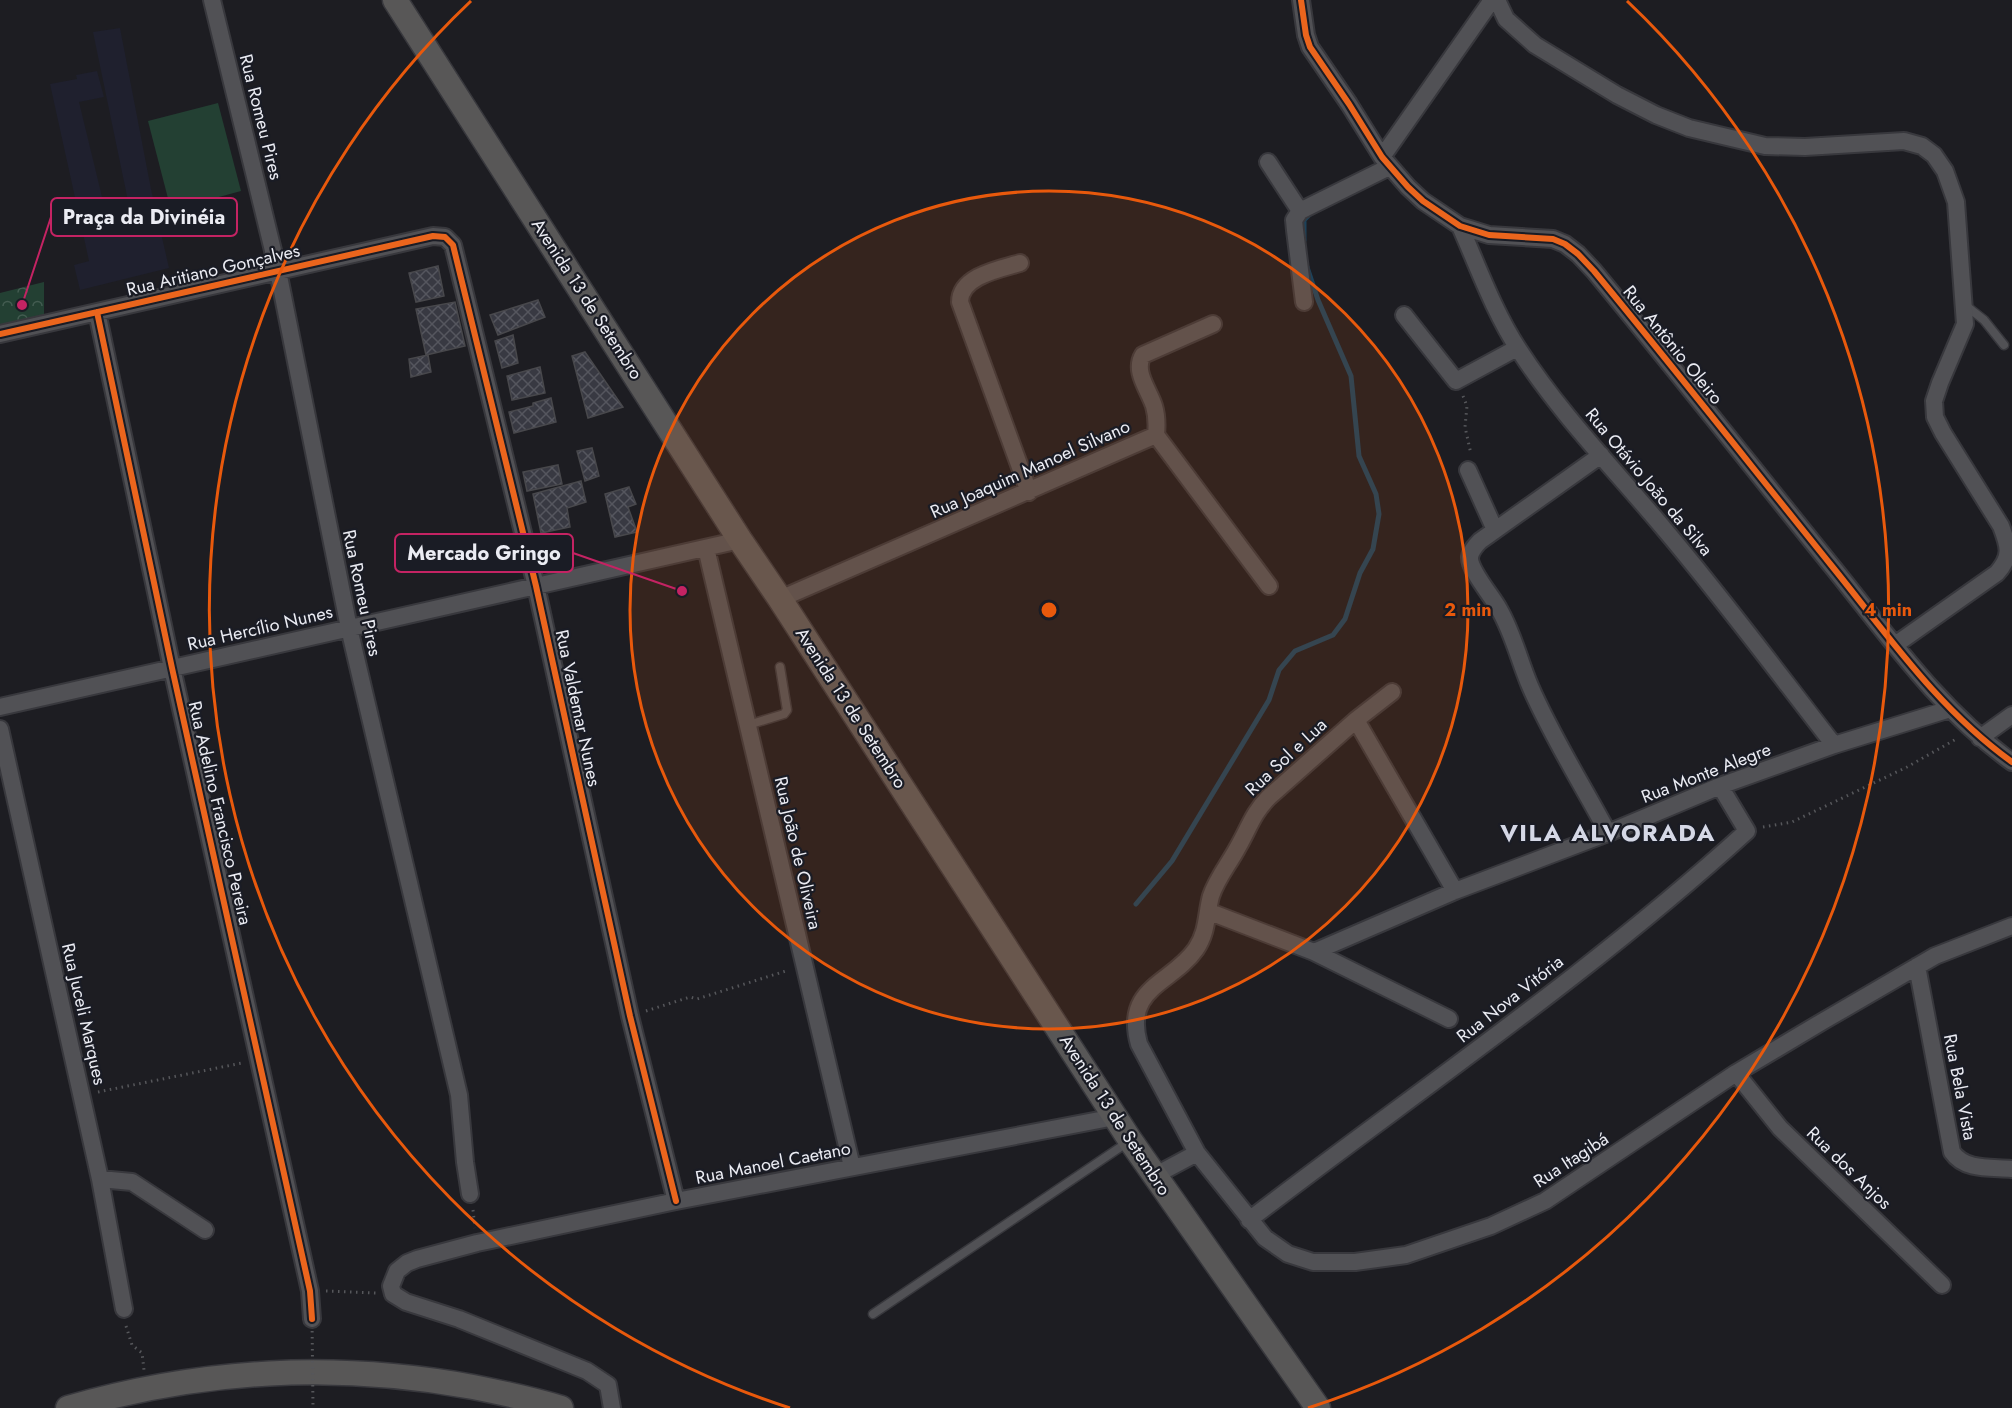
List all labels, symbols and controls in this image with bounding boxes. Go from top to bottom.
street label: Rua Romeu Pires [233,51,289,183]
callout: Praça da Divinéia [51,198,237,236]
text: Praça da Divinéia [63,203,225,232]
street label: Avenida 13 de Setembro [525,213,649,385]
street label: Rua Aritiano Gonçalves [124,237,302,303]
street label: Rua Antônio Oleiro [1617,280,1729,410]
street label: Rua Otávio João da Silva [1579,402,1719,562]
street label: Rua Joaquim Manoel Silvano [926,413,1134,525]
street label: Rua Romeu Pires [336,527,388,659]
callout: Mercado Gringo [395,534,573,572]
text: Mercado Gringo [407,539,561,568]
text: 2 min [1444,597,1492,623]
text: 4 min [1864,597,1912,623]
street label: Rua Hercílio Nunes [185,599,335,657]
centre of rings [1039,600,1059,620]
street label: Avenida 13 de Setembro [789,622,913,794]
street label: Rua Valdemar Nunes [549,627,607,789]
street label: Rua Adelino Francisco Pereira [182,698,258,928]
street label: Rua Sol e Lua [1239,712,1333,802]
street label: Rua Monte Alegre [1637,736,1775,810]
street label: Rua João de Oliveira [768,774,828,932]
district label: VILA ALVORADA [1499,815,1716,850]
street label: Rua Juceli Marques [55,941,113,1087]
street label: Rua Nova Vitória [1451,949,1569,1049]
street label: Avenida 13 de Setembro [1053,1029,1177,1201]
street label: Rua Bela Vista [1937,1032,1983,1142]
street label: Rua dos Anjos [1801,1121,1897,1215]
street label: Rua Itagibá [1528,1126,1614,1194]
street label: Rua Manoel Caetano [693,1135,853,1191]

